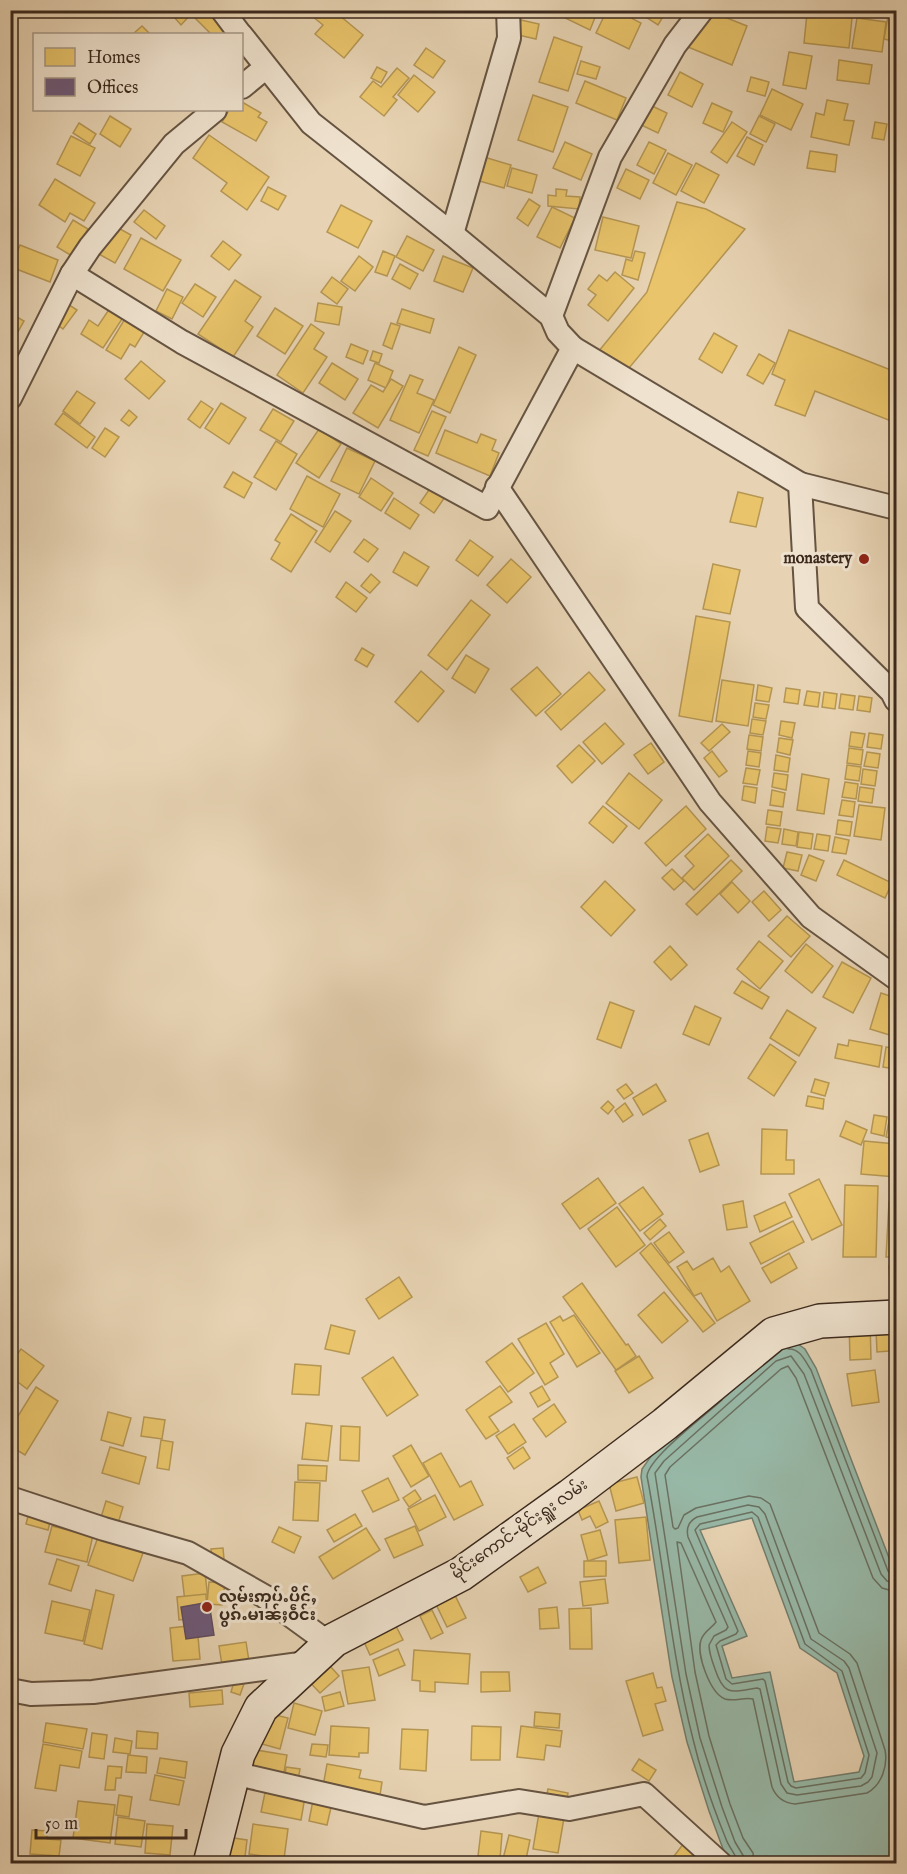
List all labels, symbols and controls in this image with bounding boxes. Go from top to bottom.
legend [33,33,243,111]
text: Homes [87,47,140,70]
text: Offices [87,77,138,100]
place label: monastery [783,549,853,569]
marker: monastery [857,552,871,566]
street label: မိုင်းကောင်-မိုင်းရှူး လမ်း [446,1473,594,1587]
place label: လုမ်းဢုပ်ႉပိူင်ႇ ပွၵ်ႉမၢၼ်ႈဝဵင်း [219,1585,317,1627]
marker: လုမ်းဢုပ်ႉပိူင်ႇ ပွၵ်ႉမၢၼ်ႈဝဵင်း [200,1600,214,1614]
scale bar [36,1802,186,1840]
text: 50 m [45,1813,78,1836]

